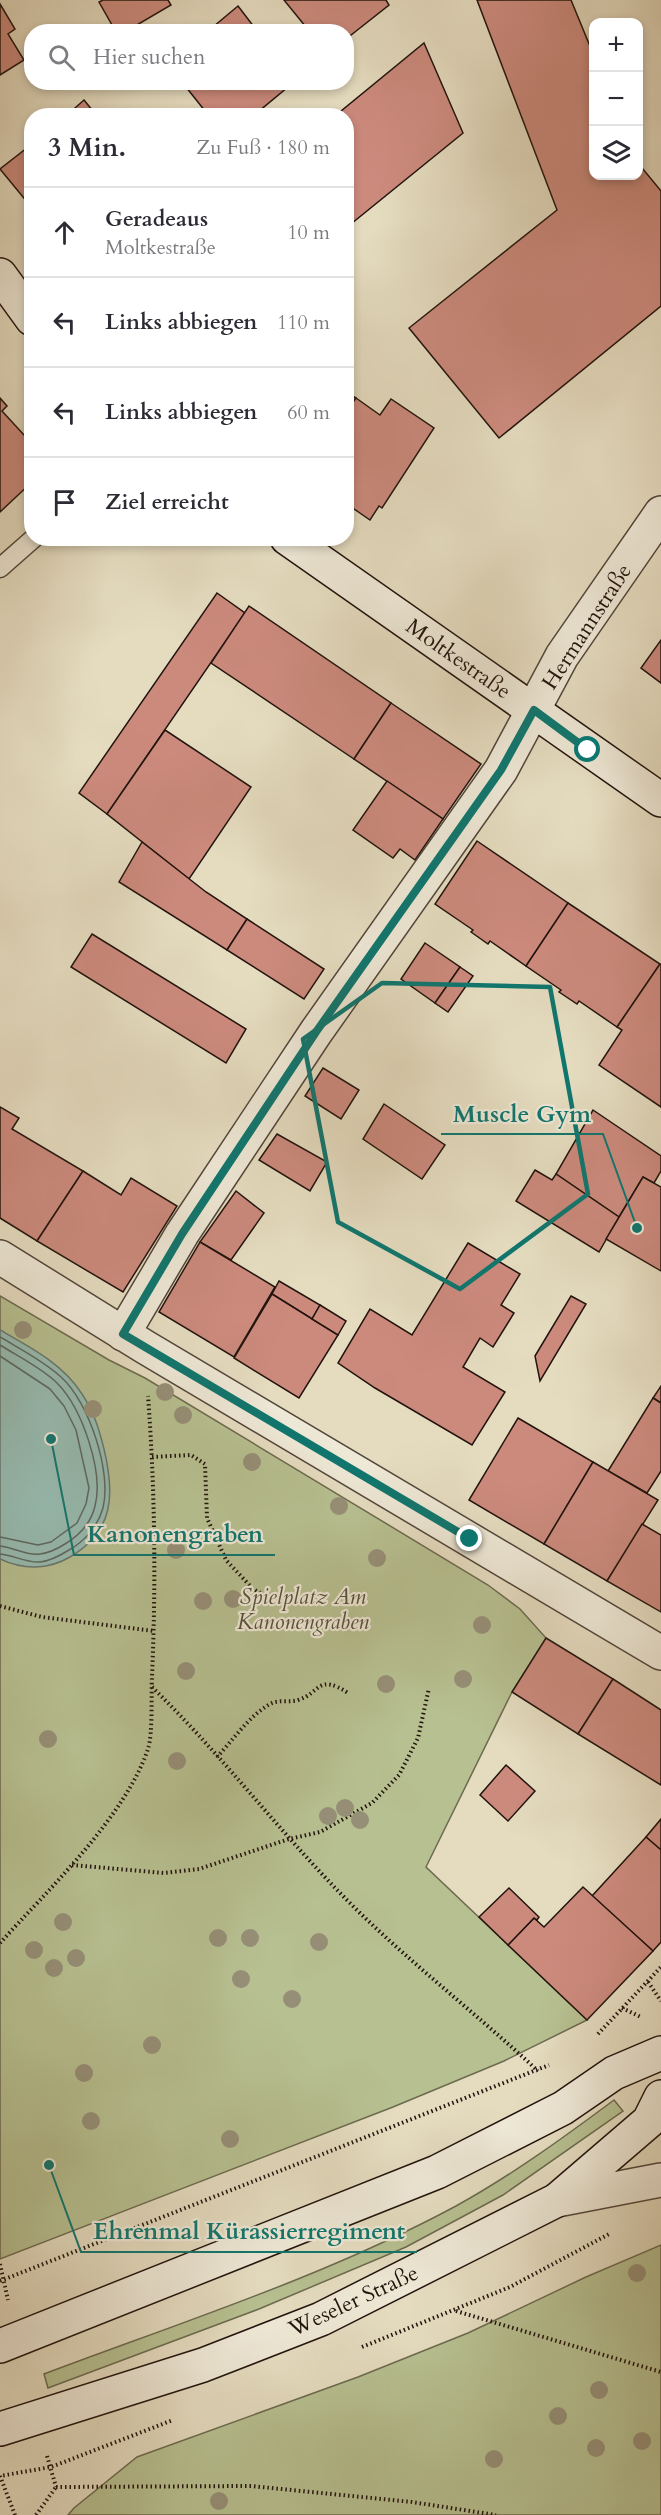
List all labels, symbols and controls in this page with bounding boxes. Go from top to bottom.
map controls [589,18,643,180]
button: + [589,18,643,72]
search box [24,24,354,90]
icon: search [45,41,78,74]
text: Hier suchen [93,42,206,72]
button: − [589,72,643,126]
button: layers [589,126,643,180]
text: 3 Min. [48,130,126,165]
text: Zu Fuß · 180 m [196,134,330,161]
text: Geradeaus [105,204,208,234]
icon: ahead [48,216,81,249]
text: 10 m [287,219,330,246]
text: Moltkestraße [105,234,216,261]
icon: left [48,306,81,339]
text: Links abbiegen [105,307,257,337]
text: 110 m [277,309,330,336]
icon: left [48,396,81,429]
text: Links abbiegen [105,397,257,427]
text: 60 m [287,399,330,426]
icon: arrive [48,486,81,519]
text: Ziel erreicht [105,487,229,517]
street label: Hermannstraße [535,558,639,695]
street label: Moltkestraße [400,612,517,706]
route start [574,736,600,762]
callout: Muscle Gym [441,1092,603,1134]
text: Muscle Gym [453,1098,592,1131]
callout: Kanonengraben [74,1513,275,1555]
text: Kanonengraben [87,1518,264,1551]
route end [456,1525,482,1551]
park label: Spielplatz Am Kanonengraben [237,1582,369,1637]
callout: Ehrenmal Kürassierregiment [81,2210,417,2252]
text: Ehrenmal Kürassierregiment [93,2215,405,2248]
street label: Weseler Straße [283,2258,423,2344]

